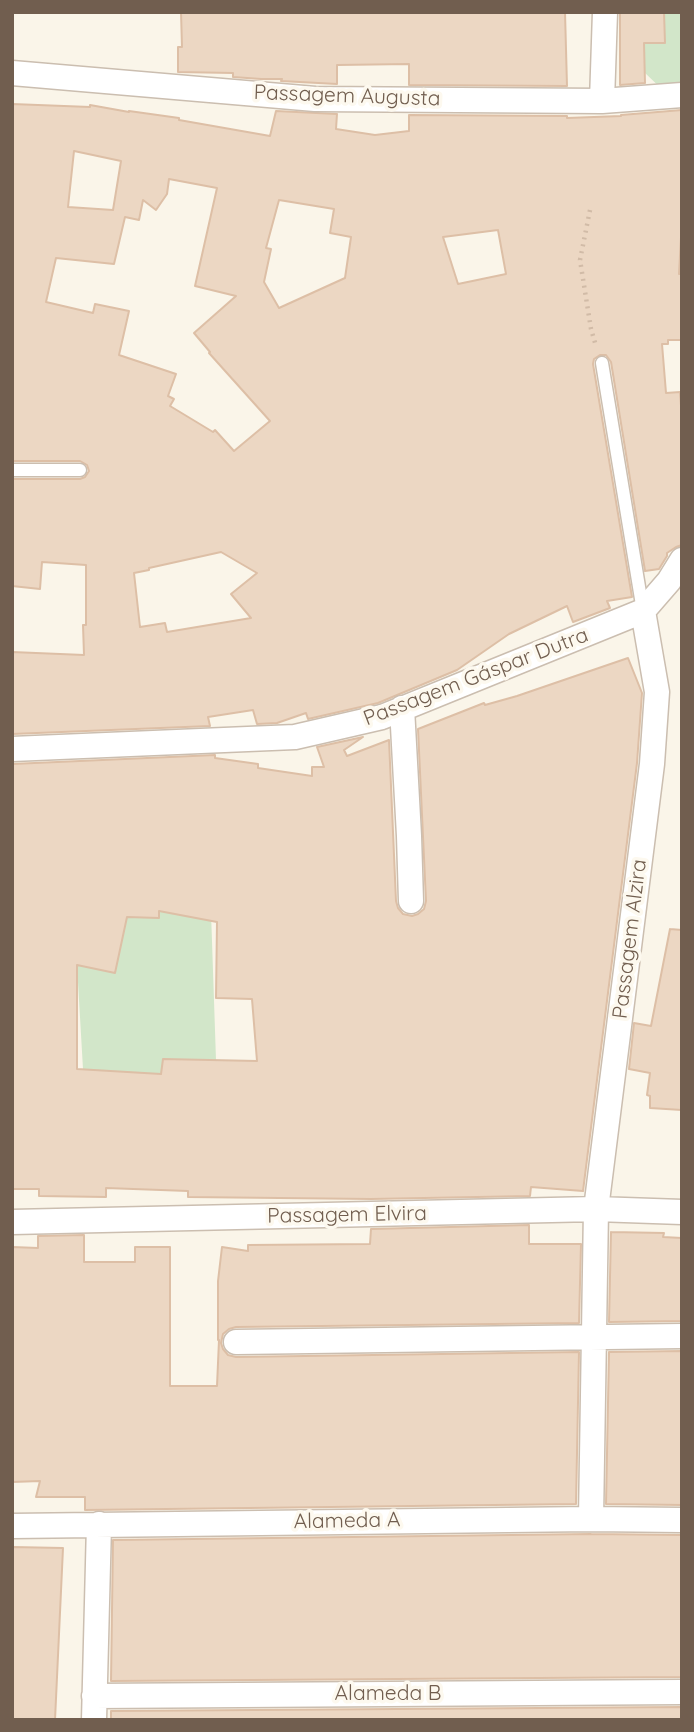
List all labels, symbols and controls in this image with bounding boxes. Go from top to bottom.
street label: Passagem Augusta [253,80,441,112]
street label: Passagem Gáspar Dutra [360,622,592,732]
street label: Passagem Alzira [608,858,652,1020]
street label: Passagem Elvira [267,1201,427,1229]
street label: Alameda A [293,1507,401,1535]
street label: Alameda B [334,1681,442,1707]

